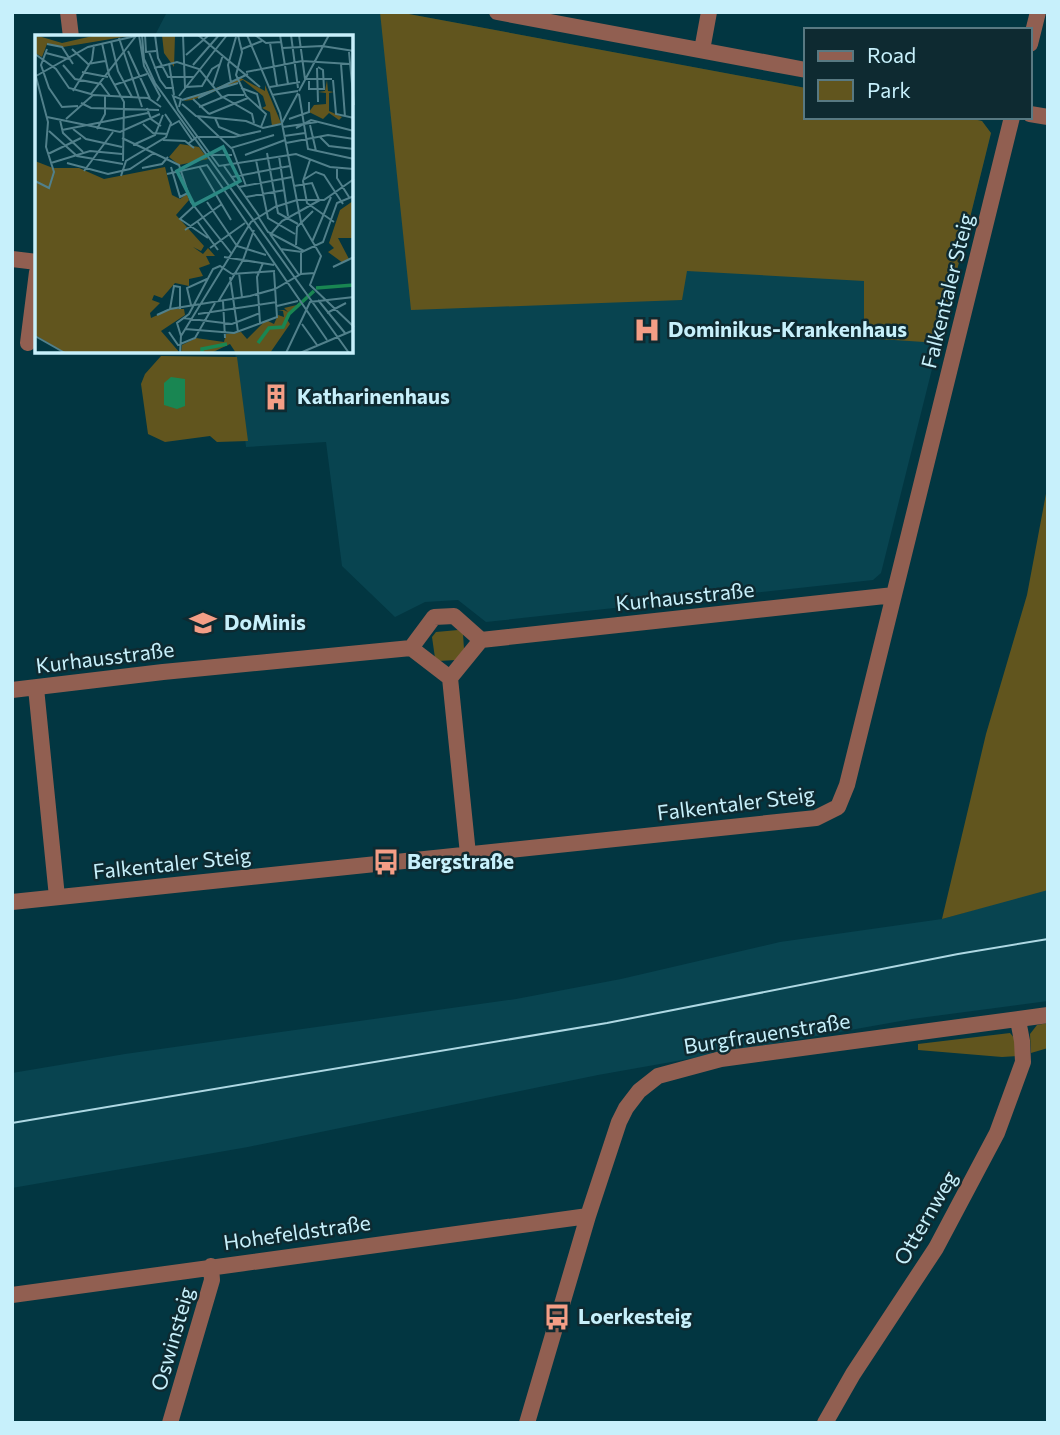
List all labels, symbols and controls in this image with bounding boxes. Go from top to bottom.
legend [804,28,1032,119]
inset map [35,35,354,354]
text: Road [867,42,916,67]
text: Park [867,77,911,102]
street label: Falkentaler Steig [915,211,978,371]
hospital icon: Dominikus-Krankenhaus [632,315,662,345]
place label: Dominikus-Krankenhaus [668,316,907,341]
building icon: Katharinenhaus [261,382,291,412]
place label: Katharinenhaus [297,383,450,408]
street label: Kurhausstraße [614,576,755,615]
school or university icon: DoMinis [188,608,218,638]
place label: DoMinis [224,609,306,634]
street label: Kurhausstraße [34,636,175,677]
street label: Falkentaler Steig [655,780,816,825]
street label: Falkentaler Steig [92,842,252,883]
bus stop icon: Bergstraße [371,847,401,877]
place label: Bergstraße [407,848,514,873]
street label: Burgfrauenstraße [682,1007,852,1058]
street label: Otternweg [888,1166,962,1269]
street label: Hohefeldstraße [221,1209,372,1254]
street label: Oswinsteig [145,1284,198,1393]
bus stop icon: Loerkesteig [542,1302,572,1332]
place label: Loerkesteig [578,1303,692,1328]

